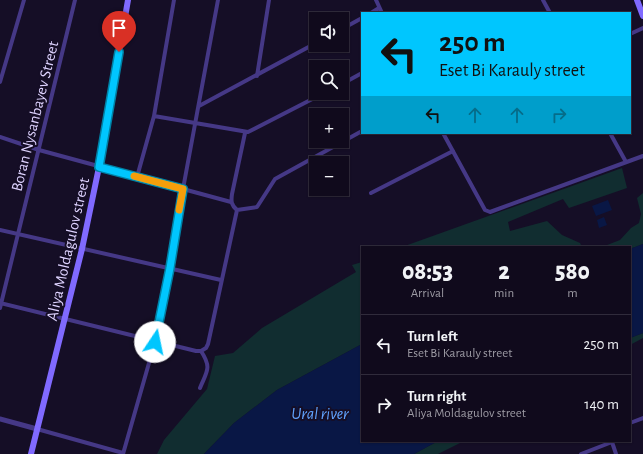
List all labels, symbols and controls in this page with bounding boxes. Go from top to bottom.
pin [102,11,136,52]
map controls [309,12,349,196]
button: sound [309,12,349,52]
icon: arrive [108,17,130,39]
icon: left [373,28,425,80]
text: 250 m [439,29,506,57]
street label: Boran Nysanbayev Street [9,39,62,193]
button: search [309,60,349,100]
text: Eset Bi Karauly street [439,62,585,80]
icon: left [422,104,444,126]
icon: ahead [464,104,486,126]
icon: ahead [506,104,528,126]
icon: right [548,104,570,126]
button: + [309,108,349,148]
button: − [309,156,349,196]
street label: Aliya Moldagulov street [44,176,93,323]
text: 08:53 [402,260,453,284]
text: 2 [498,260,510,284]
text: 580 [555,260,590,284]
text: Arrival [411,287,444,300]
text: min [494,287,514,300]
text: m [567,287,578,300]
position arrow [134,321,176,363]
text: Turn left [407,329,458,344]
icon: left [373,334,395,356]
text: 250 m [584,337,619,352]
text: Eset Bi Karauly street [407,347,512,360]
text: Turn right [407,389,466,404]
icon: right [373,394,395,416]
text: 140 m [584,397,619,412]
water label: Ural river [291,405,349,422]
text: Aliya Moldagulov street [407,407,526,420]

